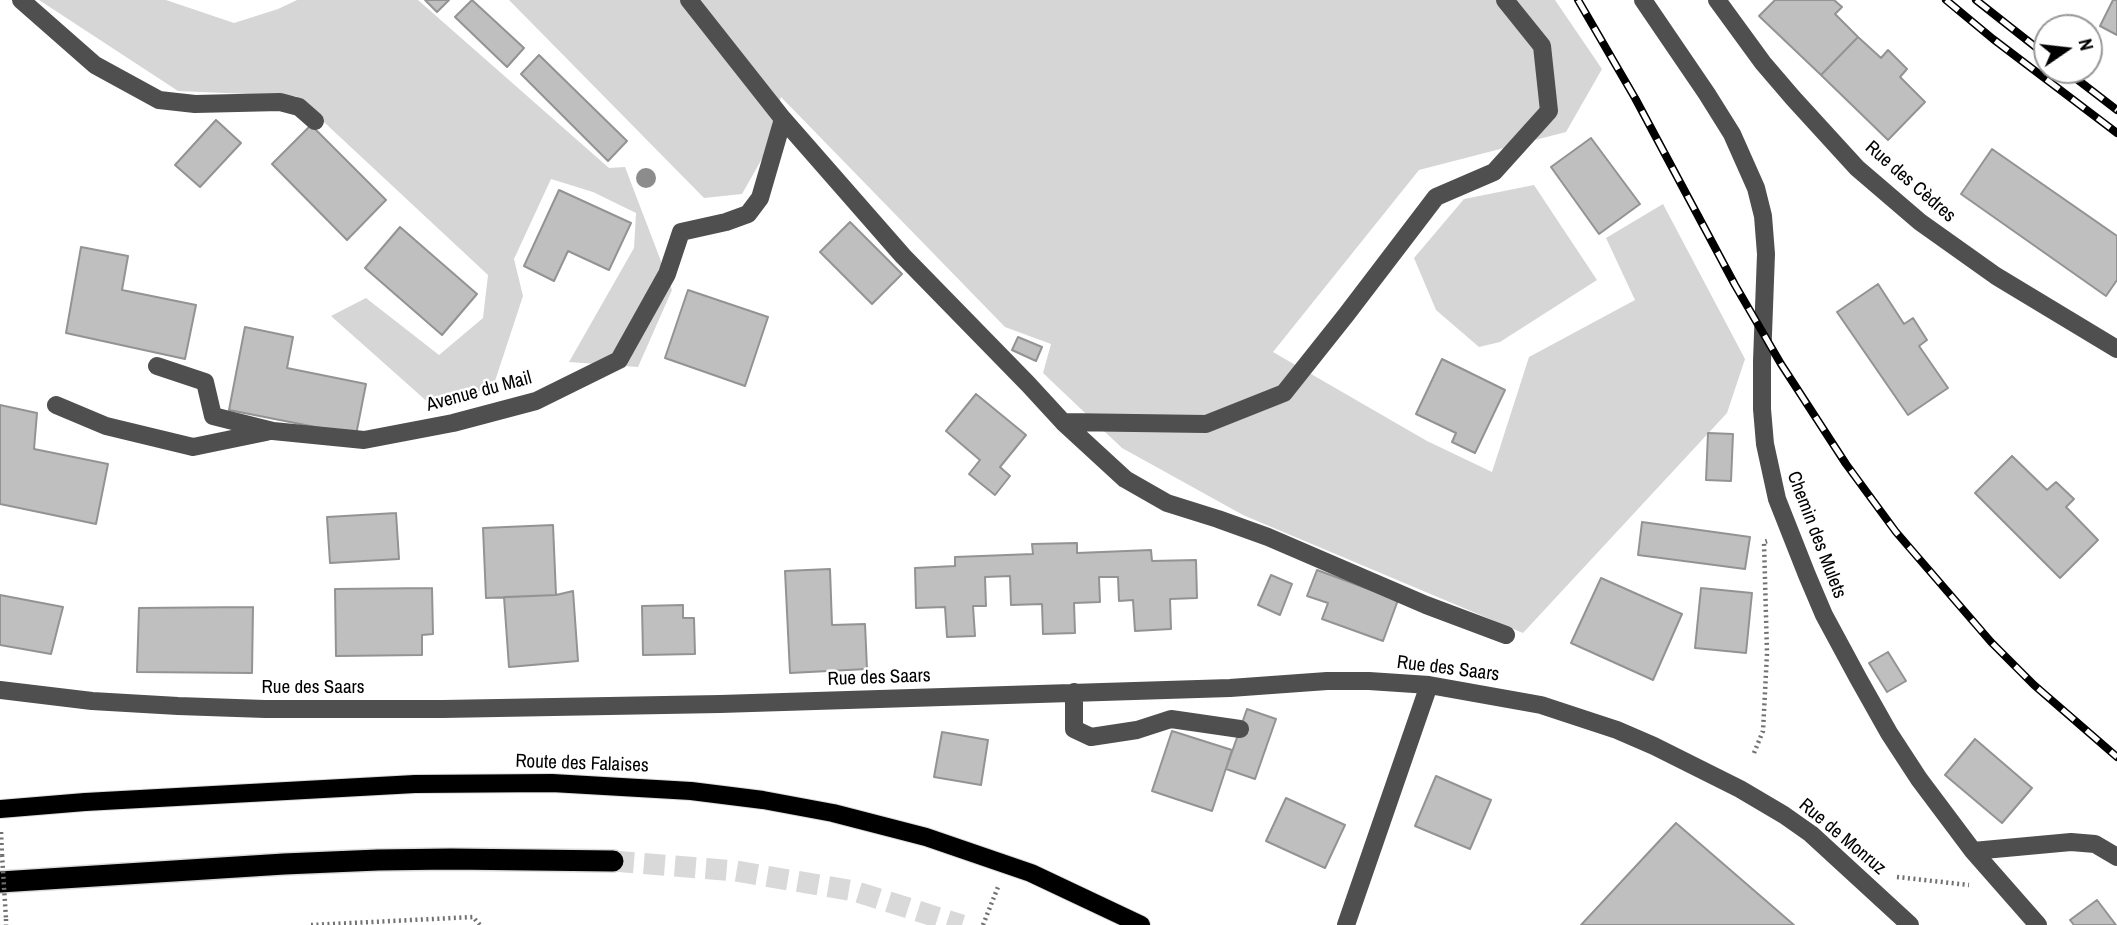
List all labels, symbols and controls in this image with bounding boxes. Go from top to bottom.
north arrow [2033,14,2103,84]
text: N [2072,36,2100,53]
street label: Rue des Cèdres [1860,136,1960,228]
street label: Avenue du Mail [424,367,534,417]
street label: Chemin des Mulets [1781,468,1851,602]
street label: Rue des Saars [1395,651,1501,687]
street label: Rue des Saars [827,665,931,691]
street label: Rue des Saars [261,677,365,699]
street label: Route des Falaises [515,750,649,778]
street label: Rue de Monruz [1794,794,1890,880]

